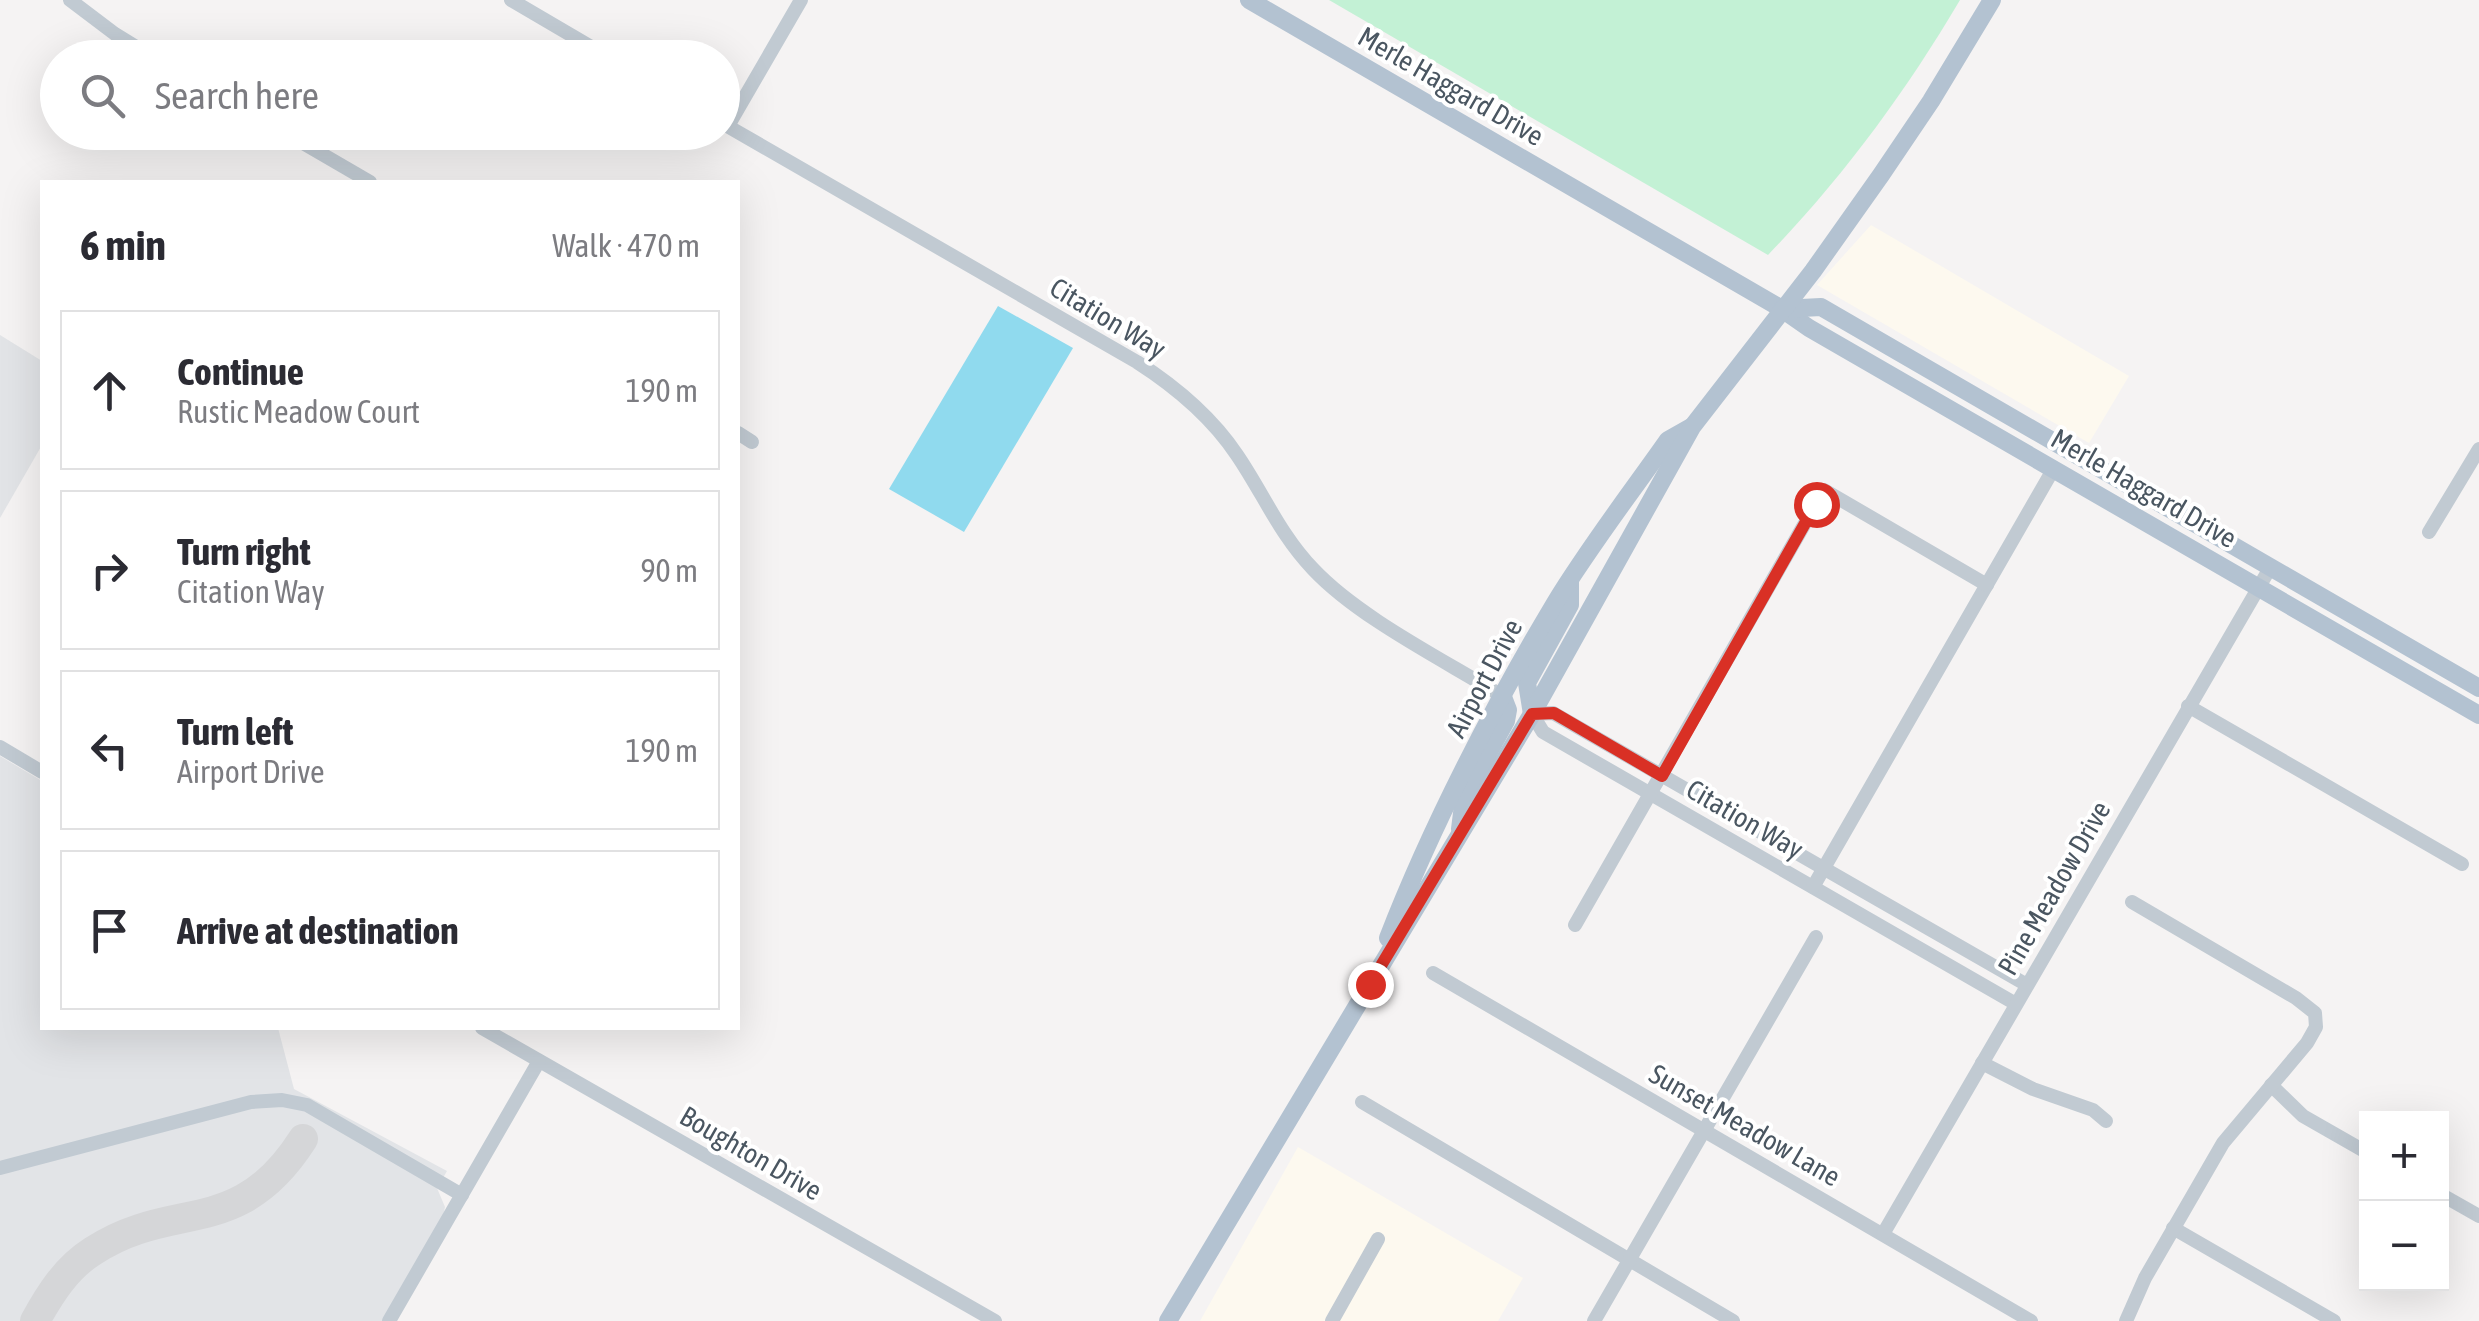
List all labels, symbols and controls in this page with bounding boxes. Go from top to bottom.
street label: Merle Haggard Drive [1353,20,1549,152]
search box [40,40,740,150]
icon: search [75,68,130,123]
text: Search here [155,74,319,117]
text: 6 min [80,221,166,269]
text: Walk · 470 m [552,227,700,264]
street label: Citation Way [1044,271,1172,365]
text: Continue [177,350,304,393]
icon: ahead [82,363,137,418]
text: 190 m [625,372,698,409]
text: Rustic Meadow Court [177,393,420,430]
street label: Merle Haggard Drive [2046,422,2242,554]
route start [1794,482,1840,528]
text: Turn right [177,530,311,573]
icon: right [82,543,137,598]
text: 90 m [640,552,698,589]
text: Citation Way [177,573,325,610]
street label: Airport Drive [1440,613,1528,743]
text: Turn left [177,710,293,753]
icon: left [82,723,137,778]
text: 190 m [625,732,698,769]
text: Airport Drive [177,753,325,790]
street label: Citation Way [1681,773,1809,865]
street label: Pine Meadow Drive [1991,795,2117,981]
icon: arrive [82,903,137,958]
text: Arrive at destination [177,909,459,952]
route end [1348,962,1394,1008]
street label: Sunset Meadow Lane [1644,1057,1846,1193]
street label: Boughton Drive [674,1100,828,1206]
map controls [2359,1111,2449,1291]
button: + [2359,1111,2449,1201]
button: − [2359,1201,2449,1291]

